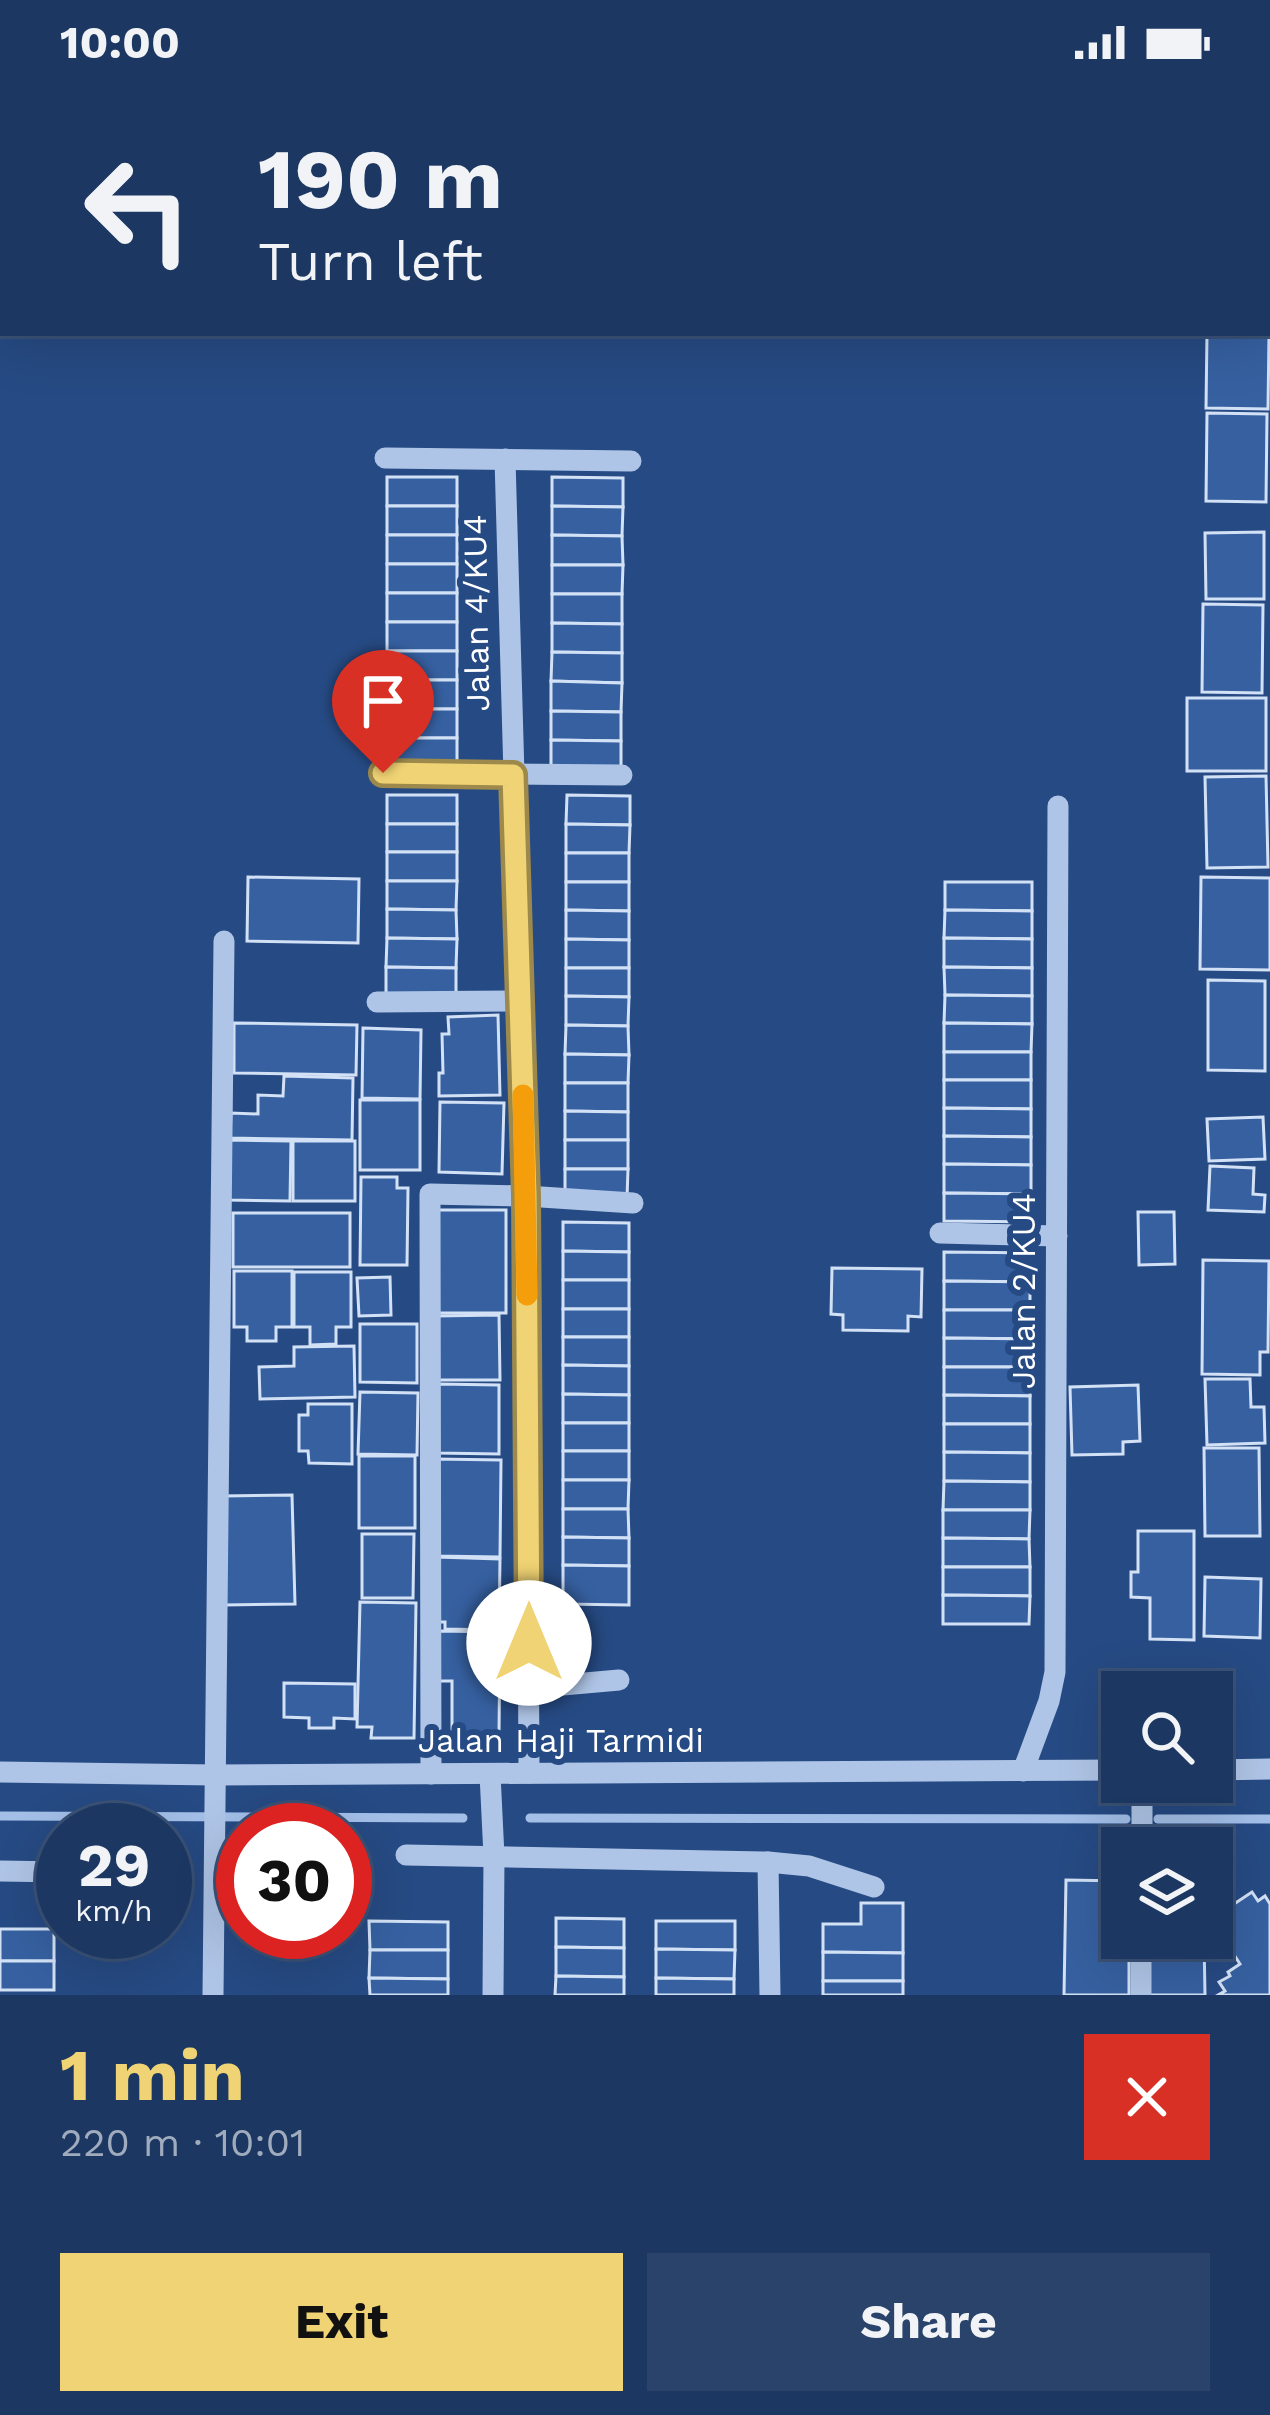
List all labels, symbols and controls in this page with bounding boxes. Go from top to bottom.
text: 10:00 [60,16,180,69]
text: 190 m [258,130,503,228]
icon: left [60,132,216,288]
text: Turn left [258,230,483,293]
street label: Jalan 4/KU4 [455,514,497,712]
pin [332,650,434,773]
icon: arrive [350,668,416,734]
street label: Jalan 2/KU4 [1004,1193,1043,1389]
position arrow [466,1580,592,1706]
map controls [1101,1671,1233,1959]
button: search [1101,1671,1233,1803]
street label: Jalan Haji Tarmidi [418,1721,704,1760]
speed limit sign: 30 [216,1803,372,1959]
button: layers [1101,1827,1233,1959]
text: 29 [78,1830,150,1901]
text: km/h [75,1893,153,1928]
text: 1 min [60,2033,245,2117]
button: close [1084,2034,1210,2160]
text: 220 m · 10:01 [60,2120,305,2165]
button: Exit [60,2253,623,2391]
button: Share [647,2253,1210,2391]

